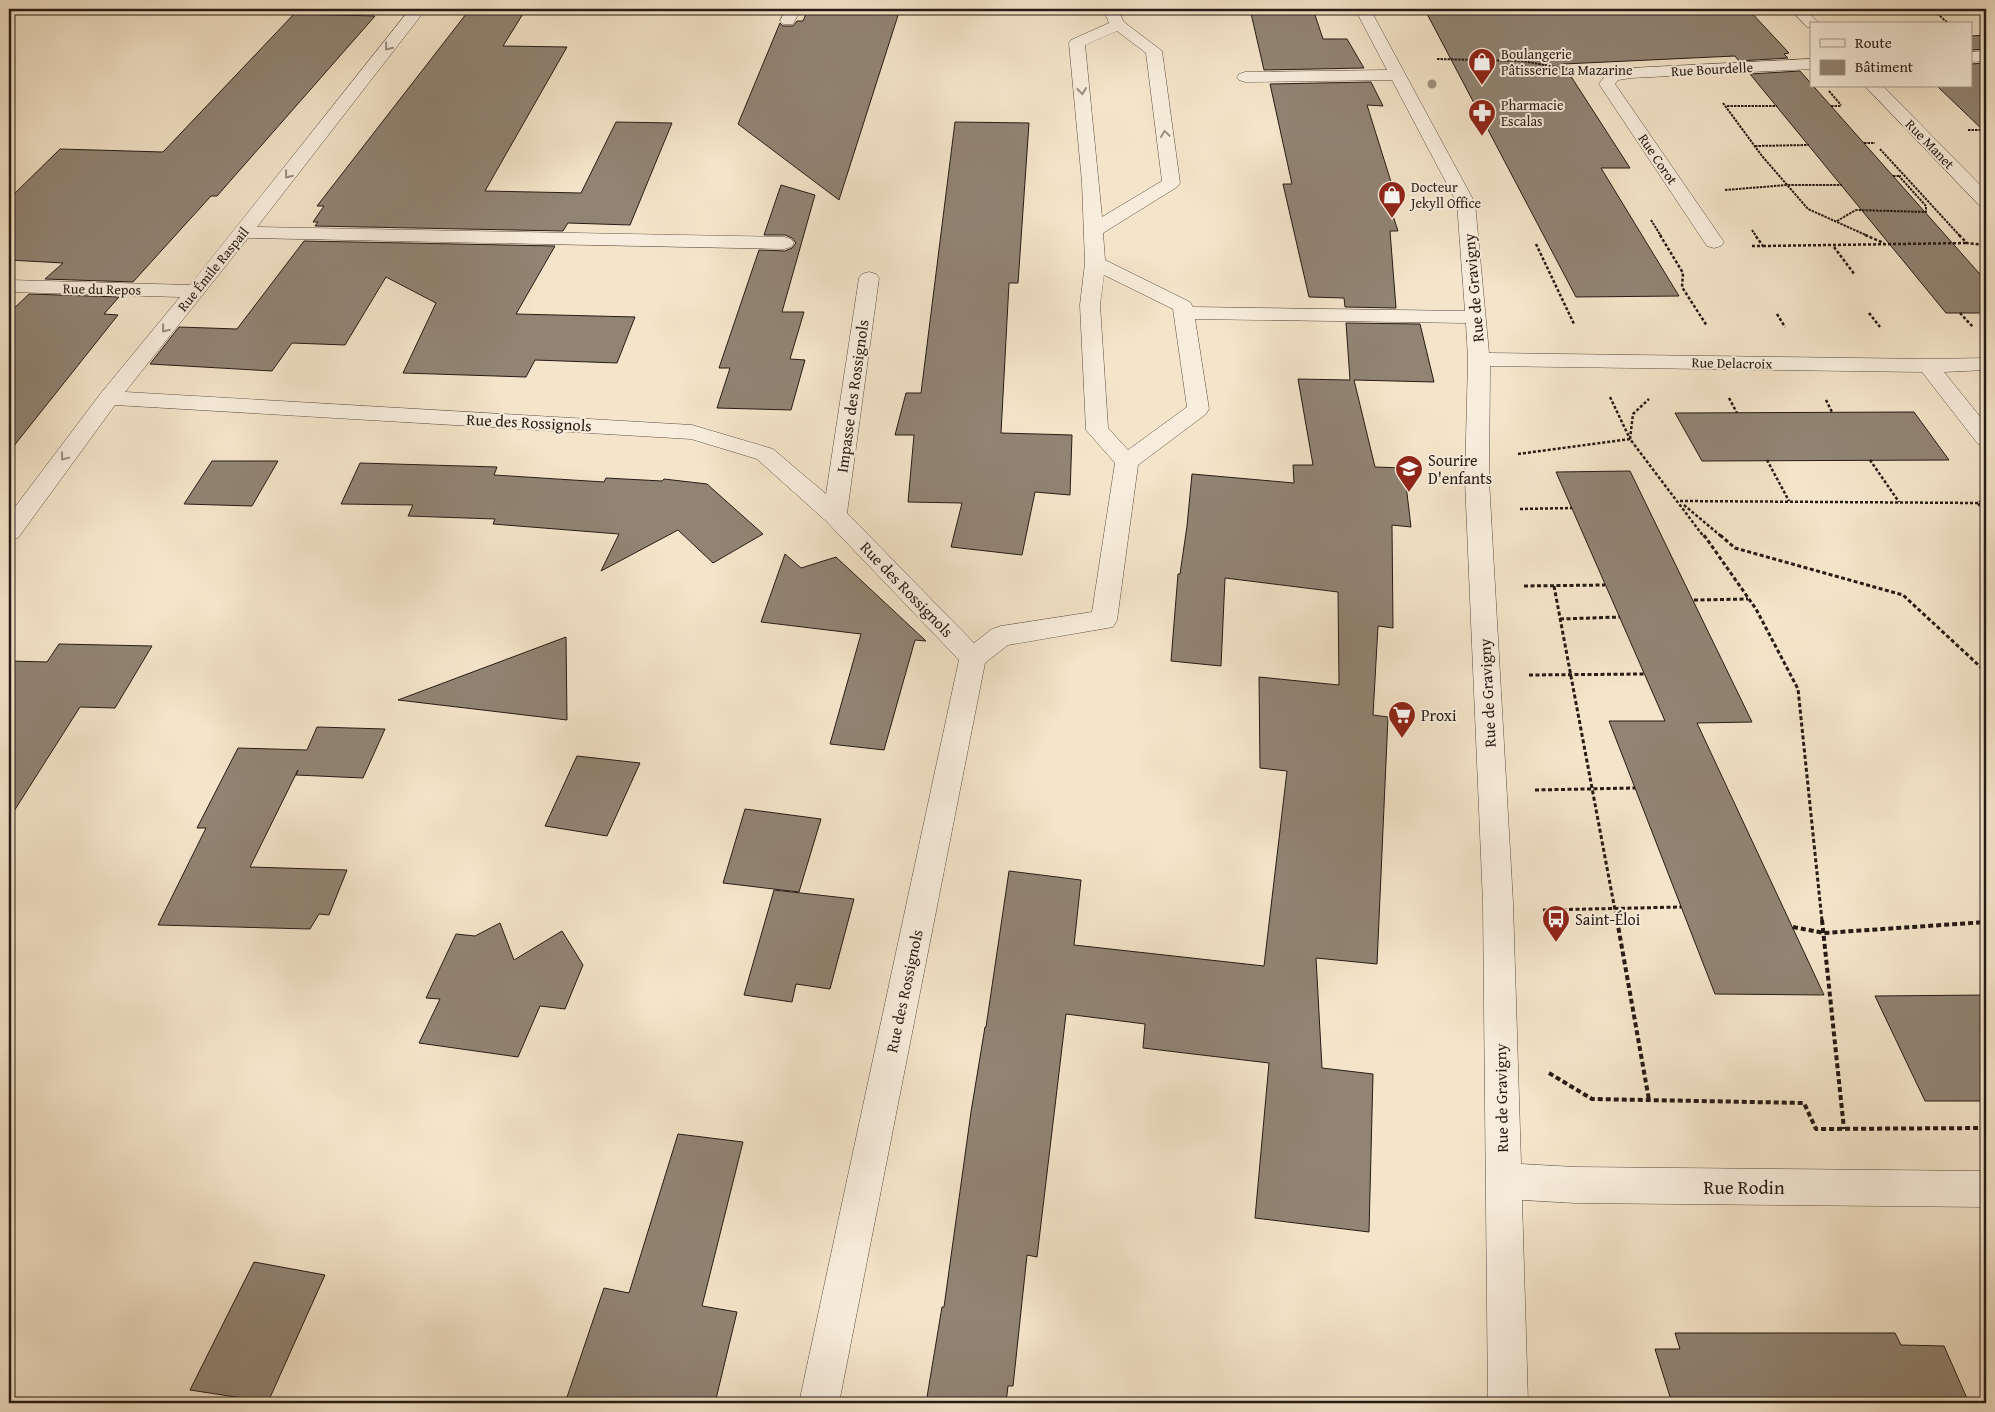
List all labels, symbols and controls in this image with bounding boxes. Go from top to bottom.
legend [1810,22,1972,88]
text: Route [1855,32,1892,53]
one-way arrow [386,41,394,50]
place label: Boulangerie Pâtisserie La Mazarine [1501,44,1633,80]
shop icon: Boulangerie Pâtisserie La Mazarine [1467,47,1497,86]
text: Bâtiment [1855,56,1914,77]
street label: Rue Bourdelle [1671,57,1754,81]
one-way arrow [1076,88,1087,96]
place label: Pharmacie Escalas [1501,95,1564,131]
pharmacy icon: Pharmacie Escalas [1467,98,1497,137]
street label: Rue Manet [1901,114,1959,174]
street label: Rue Corot [1634,129,1682,189]
one-way arrow [1160,130,1171,138]
one-way arrow [285,169,293,178]
place label: Docteur Jekyll Office [1409,177,1482,213]
shop icon: Docteur Jekyll Office [1377,180,1407,219]
street label: Rue Émile Raspail [173,222,253,316]
street label: Rue de Gravigny [1456,233,1490,343]
street label: Rue du Repos [63,278,141,300]
street label: Impasse des Rossignols [829,318,875,474]
one-way arrow [162,323,170,332]
street label: Rue Delacroix [1691,352,1773,374]
street label: Rue des Rossignols [466,407,592,437]
place label: Sourire D'enfants [1428,448,1492,490]
one-way arrow [62,451,70,460]
school or university icon: Sourire D'enfants [1394,454,1424,493]
street label: Rue des Rossignols [855,536,959,642]
street label: Rue de Gravigny [1472,638,1502,748]
supermarket icon: Proxi [1387,700,1417,739]
place label: Proxi [1421,703,1457,727]
bus stop icon: Saint-Éloi [1541,904,1571,943]
place label: Saint-Éloi [1575,907,1641,931]
street label: Rue des Rossignols [879,927,929,1055]
street label: Rue de Gravigny [1488,1043,1514,1153]
street label: Rue Rodin [1703,1173,1785,1201]

